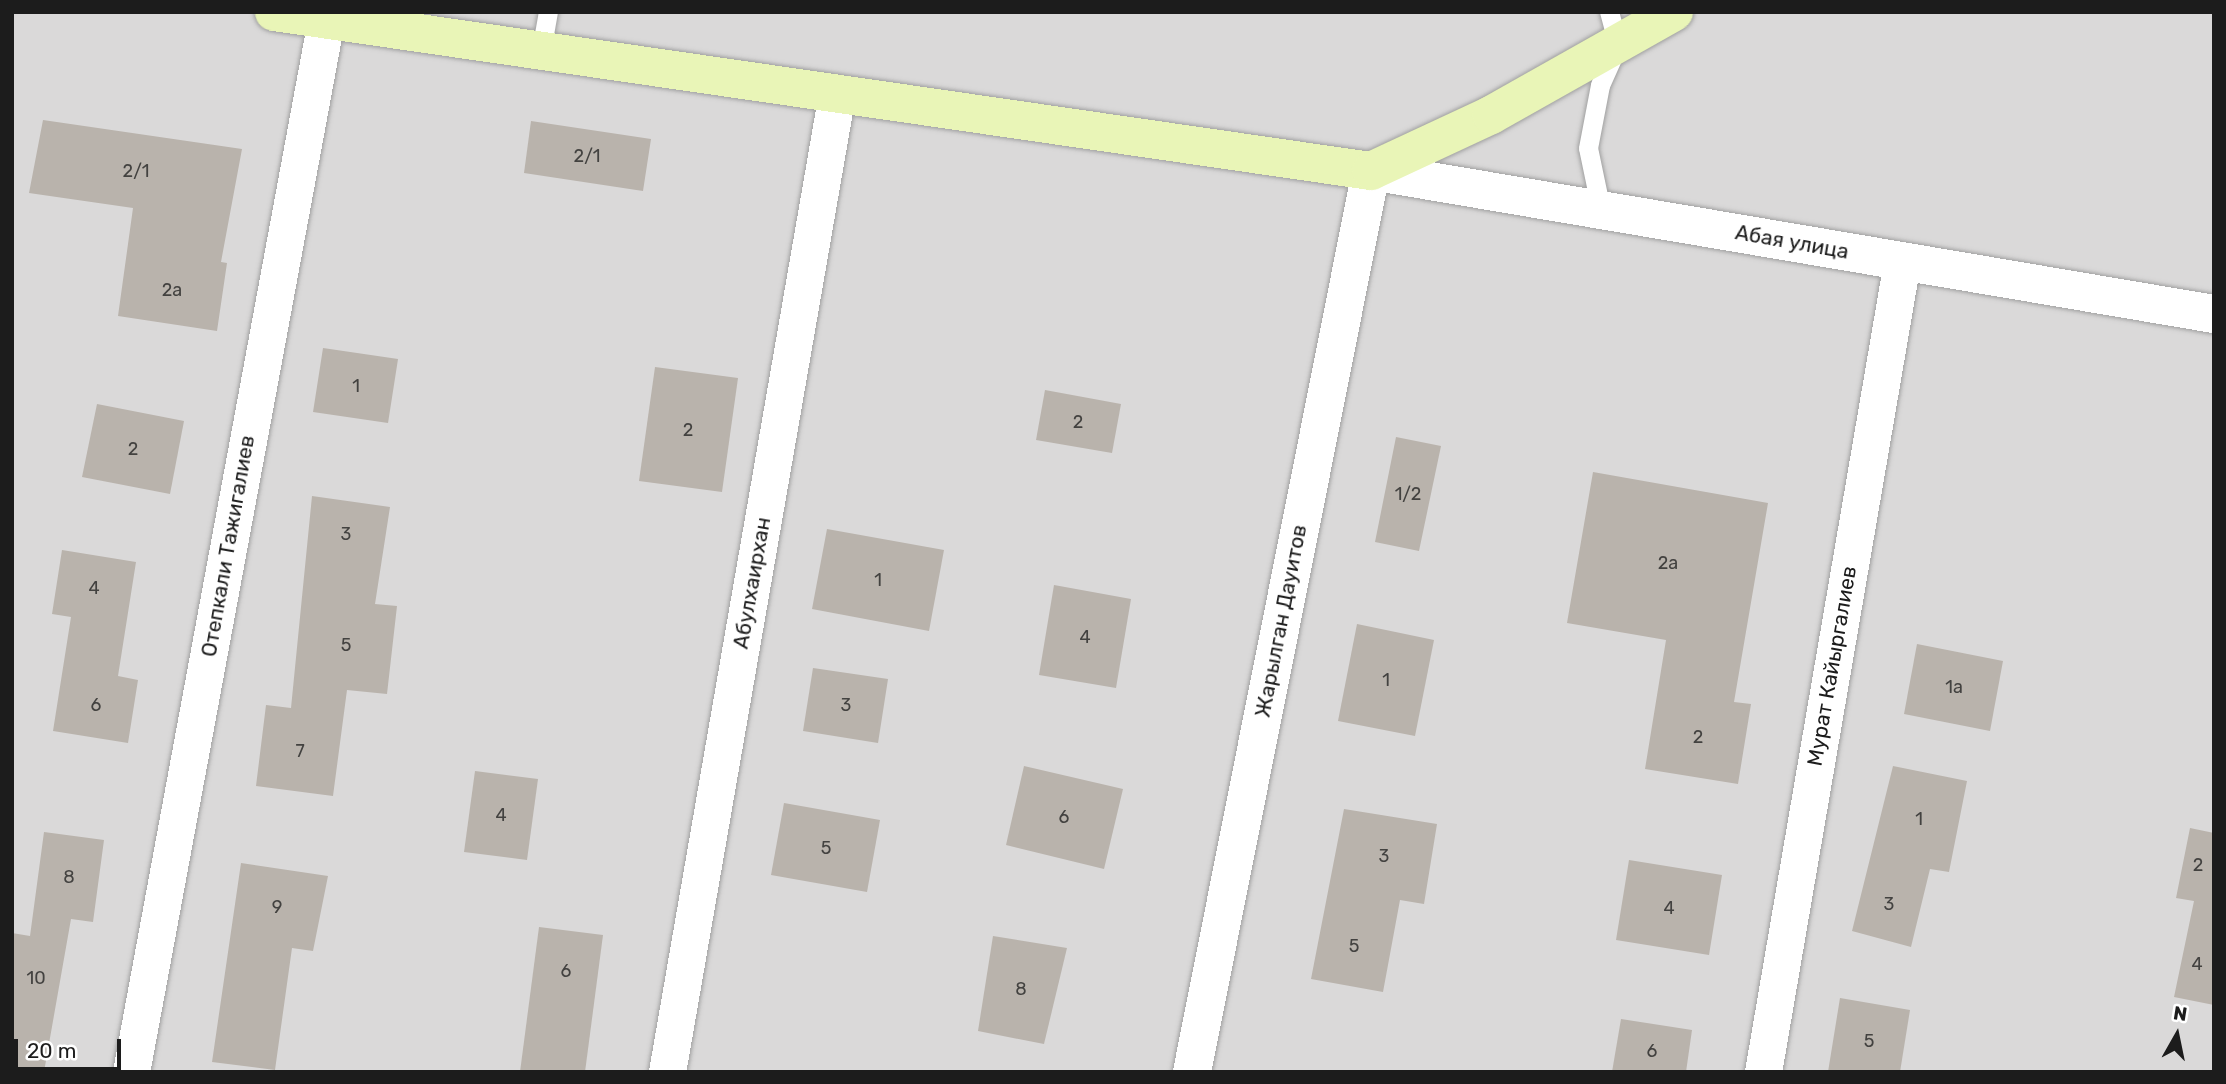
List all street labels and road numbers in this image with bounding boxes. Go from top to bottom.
street label: Абая улица [1733,220,1851,264]
street label: Отепкали Тажигалиев [196,433,260,659]
street label: Абулхаирхан [728,515,776,651]
street label: Жарылган Дауитов [1250,522,1312,720]
street label: Мурат Кайыргалиев [1802,564,1862,768]

